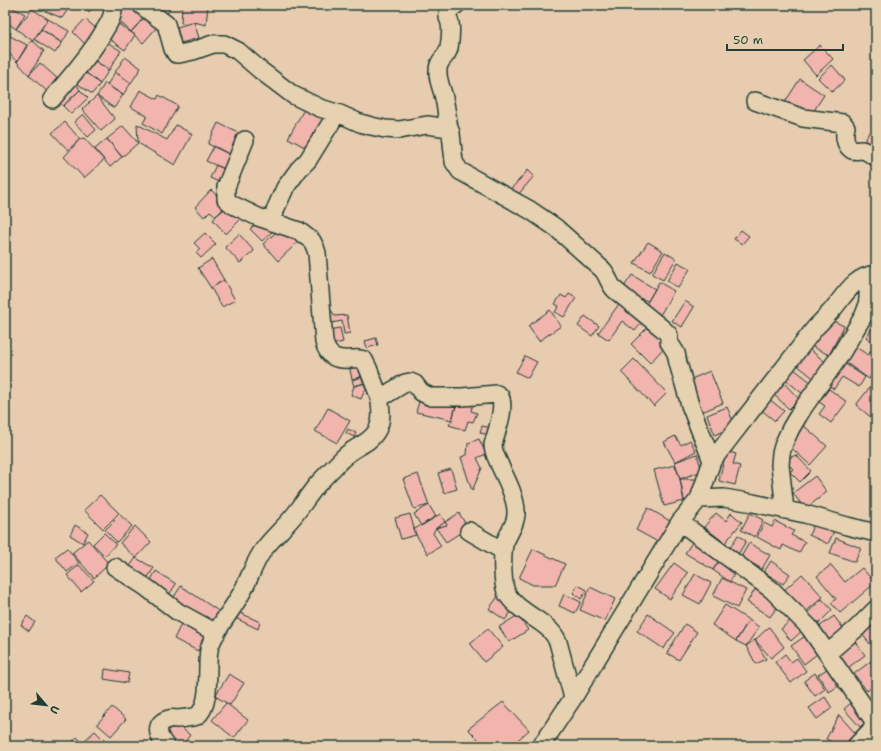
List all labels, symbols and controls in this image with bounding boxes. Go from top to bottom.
scale bar [727,26,843,52]
text: 50 m [733,32,763,48]
north arrow [26,685,66,725]
text: U [46,703,63,716]

